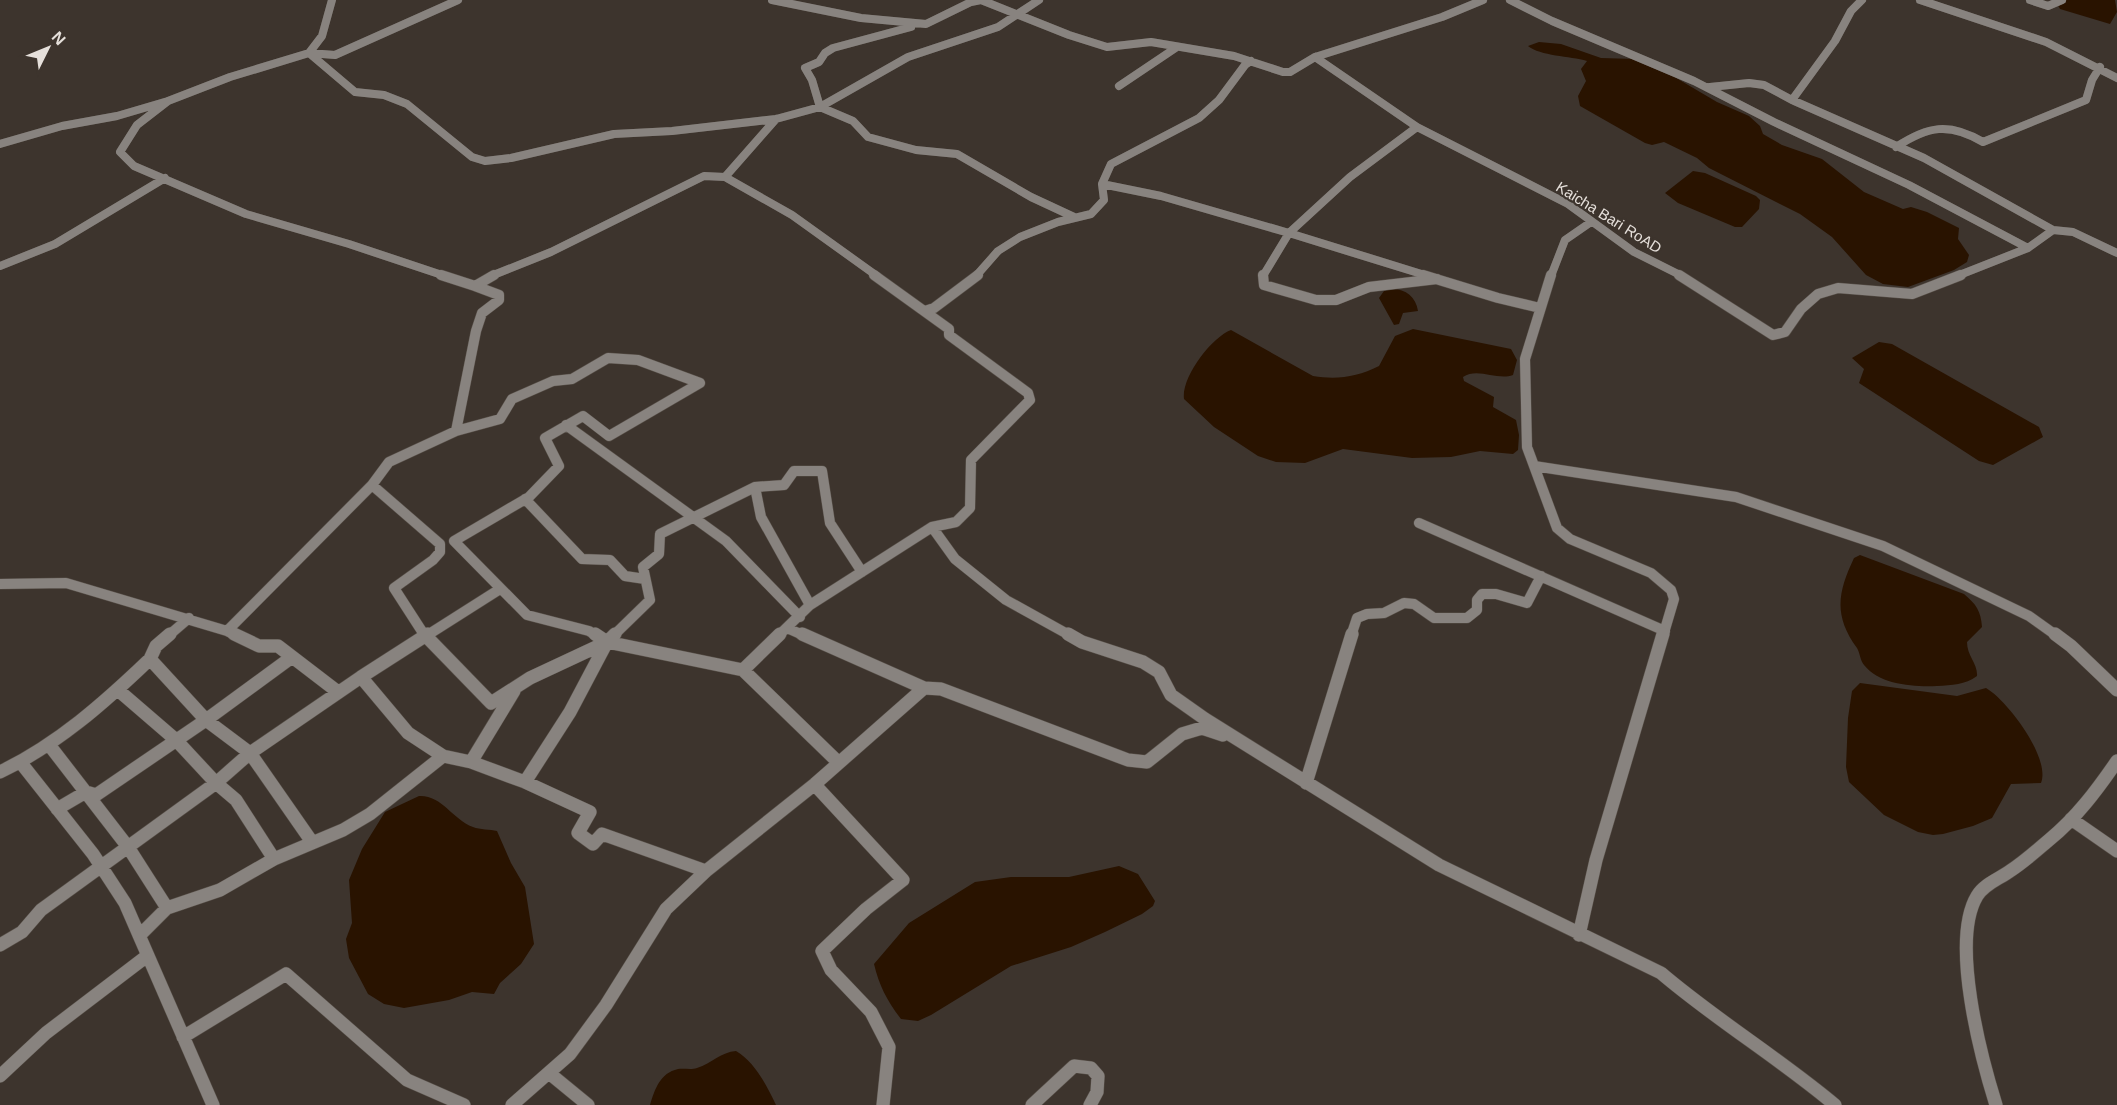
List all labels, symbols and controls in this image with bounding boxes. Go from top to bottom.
north arrow [18,18,78,78]
text: N [48,28,69,48]
street label: Kaicha Bari RoAD [1553,178,1665,256]

